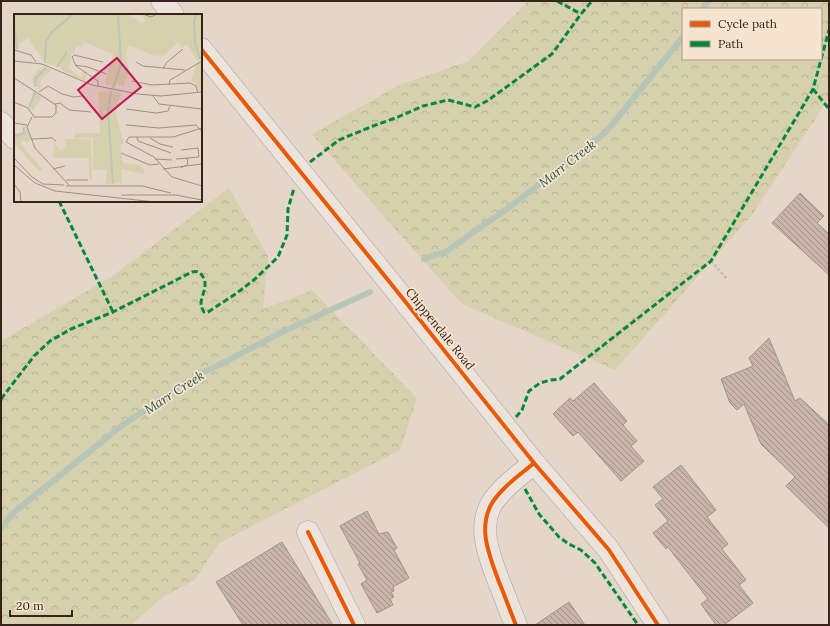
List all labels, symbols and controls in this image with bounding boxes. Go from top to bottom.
legend [682,8,822,60]
inset map [14,14,202,202]
text: Cycle path [718,16,777,31]
text: Path [718,36,743,51]
water label: Marr Creek [535,136,600,191]
street label: Chippendale Road [403,285,478,373]
water label: Marr Creek [141,367,208,418]
scale bar [10,592,72,618]
text: 20 m [16,598,44,613]

